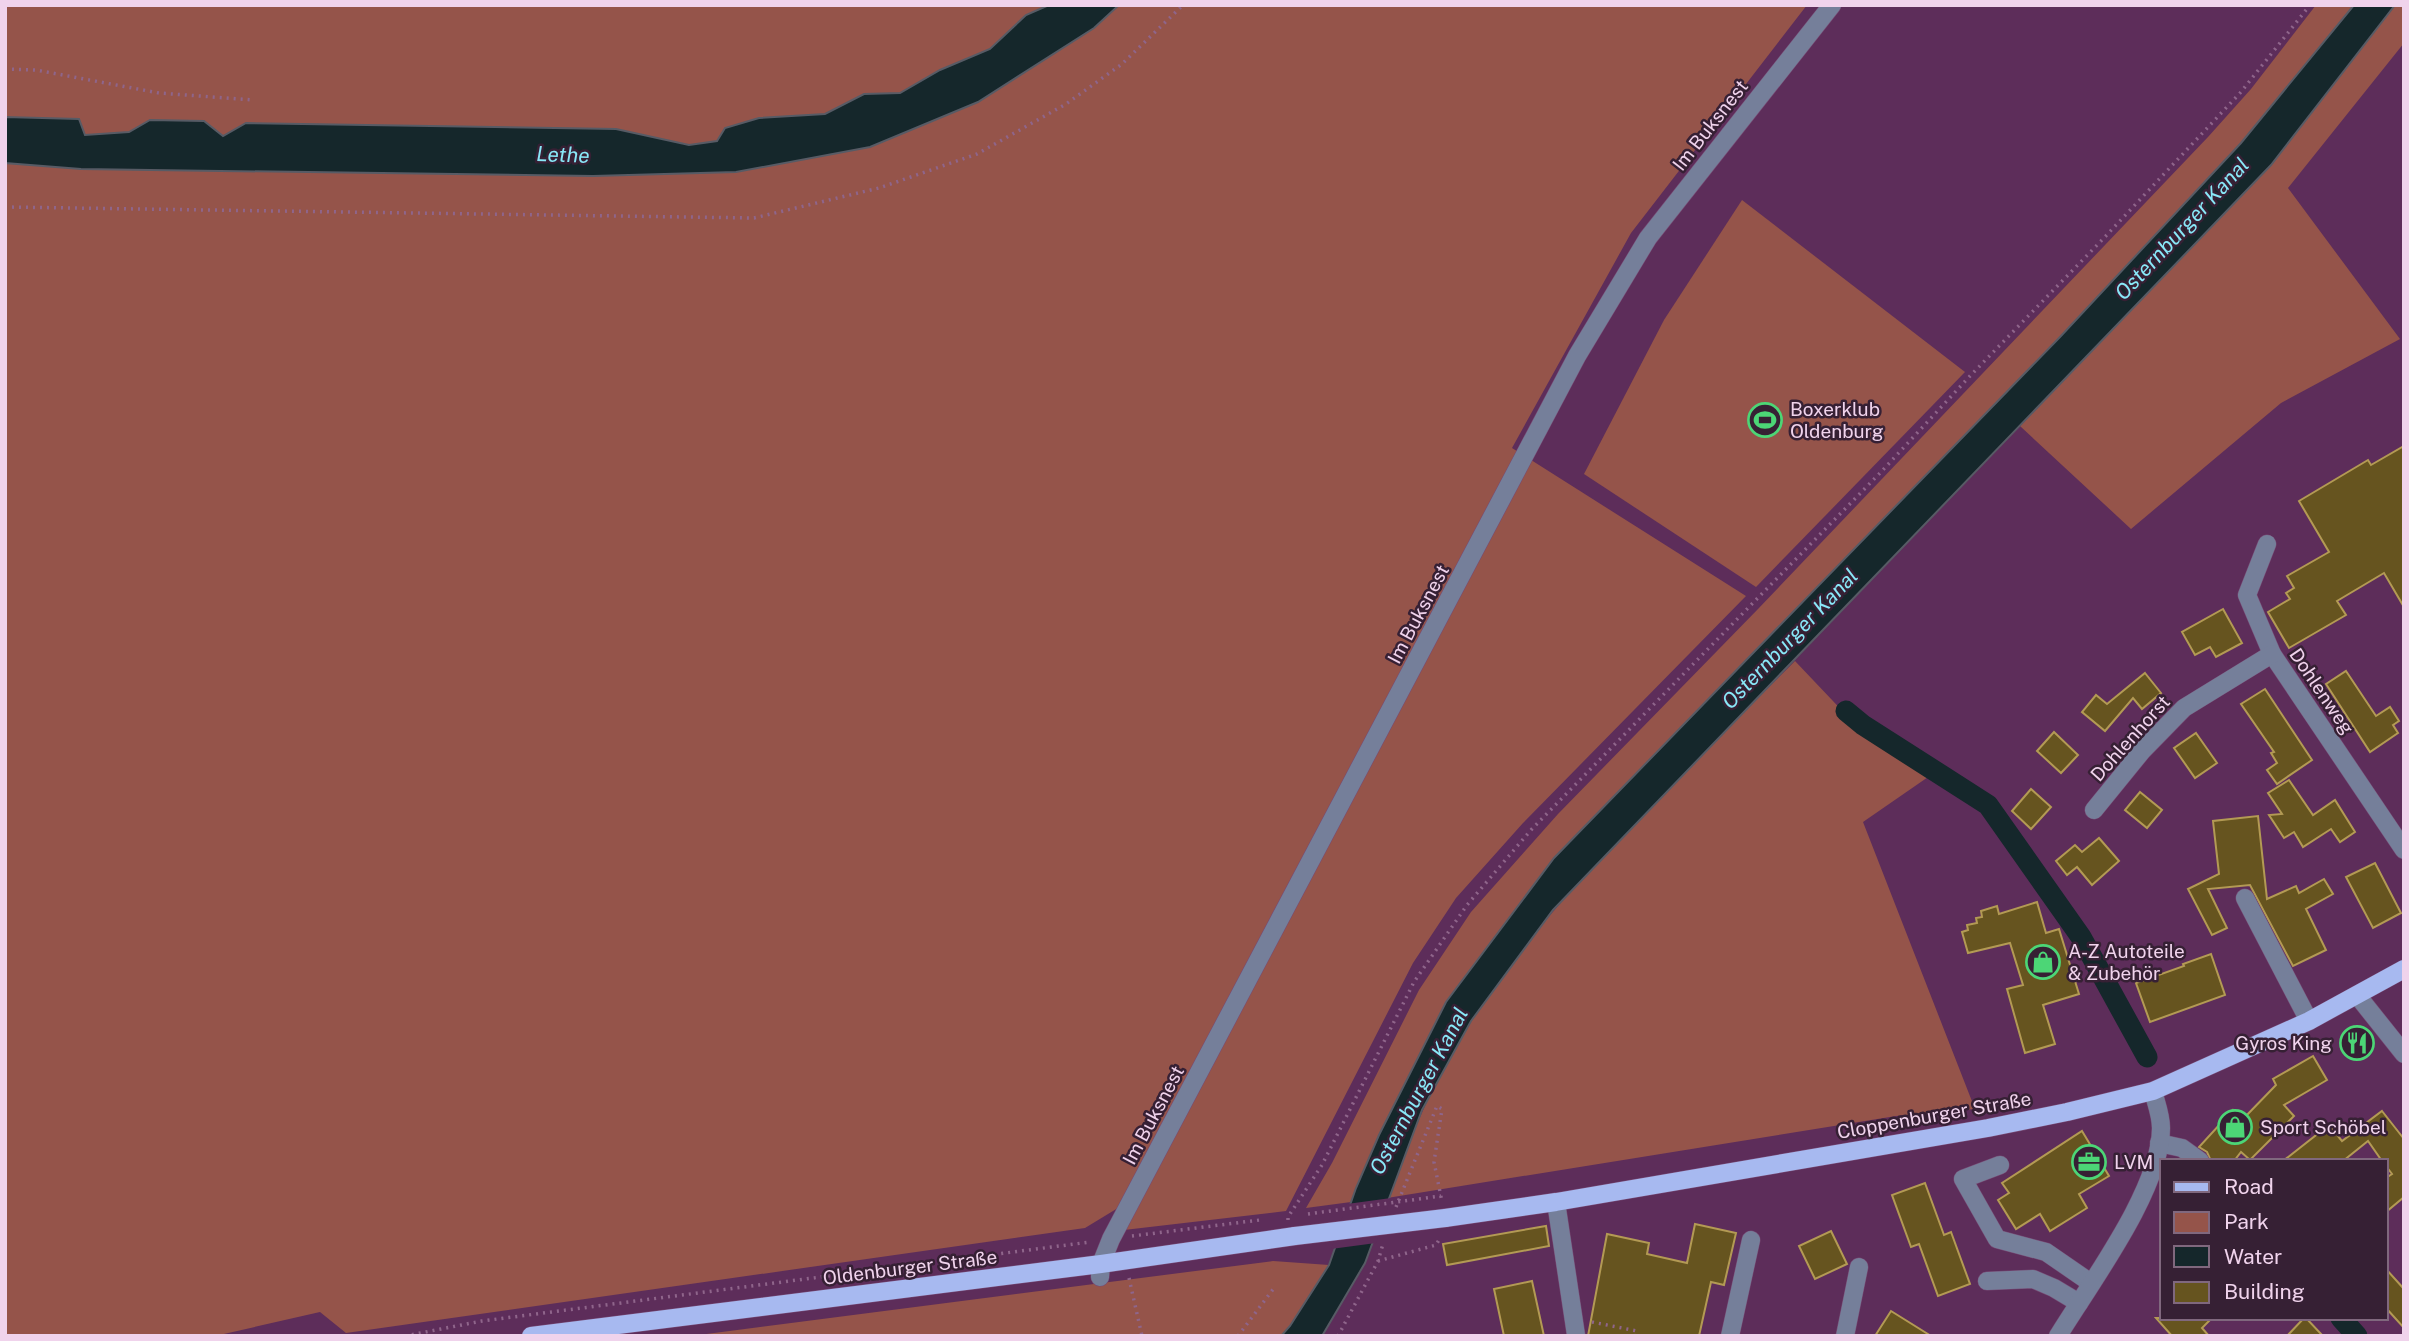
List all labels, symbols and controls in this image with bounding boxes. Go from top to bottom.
street label: Im Buksnest [1668,75,1752,175]
water label: Lethe [536,141,590,168]
water label: Osternburger Kanal [2109,152,2254,305]
place label: Boxerklub Oldenburg [1790,398,1884,442]
sports icon: Boxerklub Oldenburg [1746,401,1784,439]
street label: Im Buksnest [1383,561,1453,667]
water label: Osternburger Kanal [1716,563,1863,714]
street label: Dohlenweg [2285,644,2359,738]
street label: Dohlenhorst [2086,691,2174,785]
place label: A-Z Autoteile & Zubehör [2068,940,2185,984]
shop icon: A-Z Autoteile & Zubehör [2024,943,2062,981]
water label: Osternburger Kanal [1364,1003,1473,1178]
restaurant icon: Gyros King [2338,1024,2376,1062]
place label: Gyros King [2235,1032,2332,1054]
street label: Im Buksnest [1118,1062,1188,1168]
street label: Cloppenburger Straße [1835,1087,2033,1143]
shop icon: Sport Schöbel [2216,1108,2254,1146]
place label: Sport Schöbel [2260,1116,2386,1138]
office icon: LVM [2070,1143,2108,1181]
place label: LVM [2114,1151,2153,1173]
legend [2160,1159,2388,1320]
text: Road [2224,1174,2274,1199]
text: Park [2224,1209,2269,1234]
text: Water [2224,1244,2282,1269]
street label: Oldenburger Straße [822,1245,998,1289]
text: Building [2224,1279,2305,1304]

